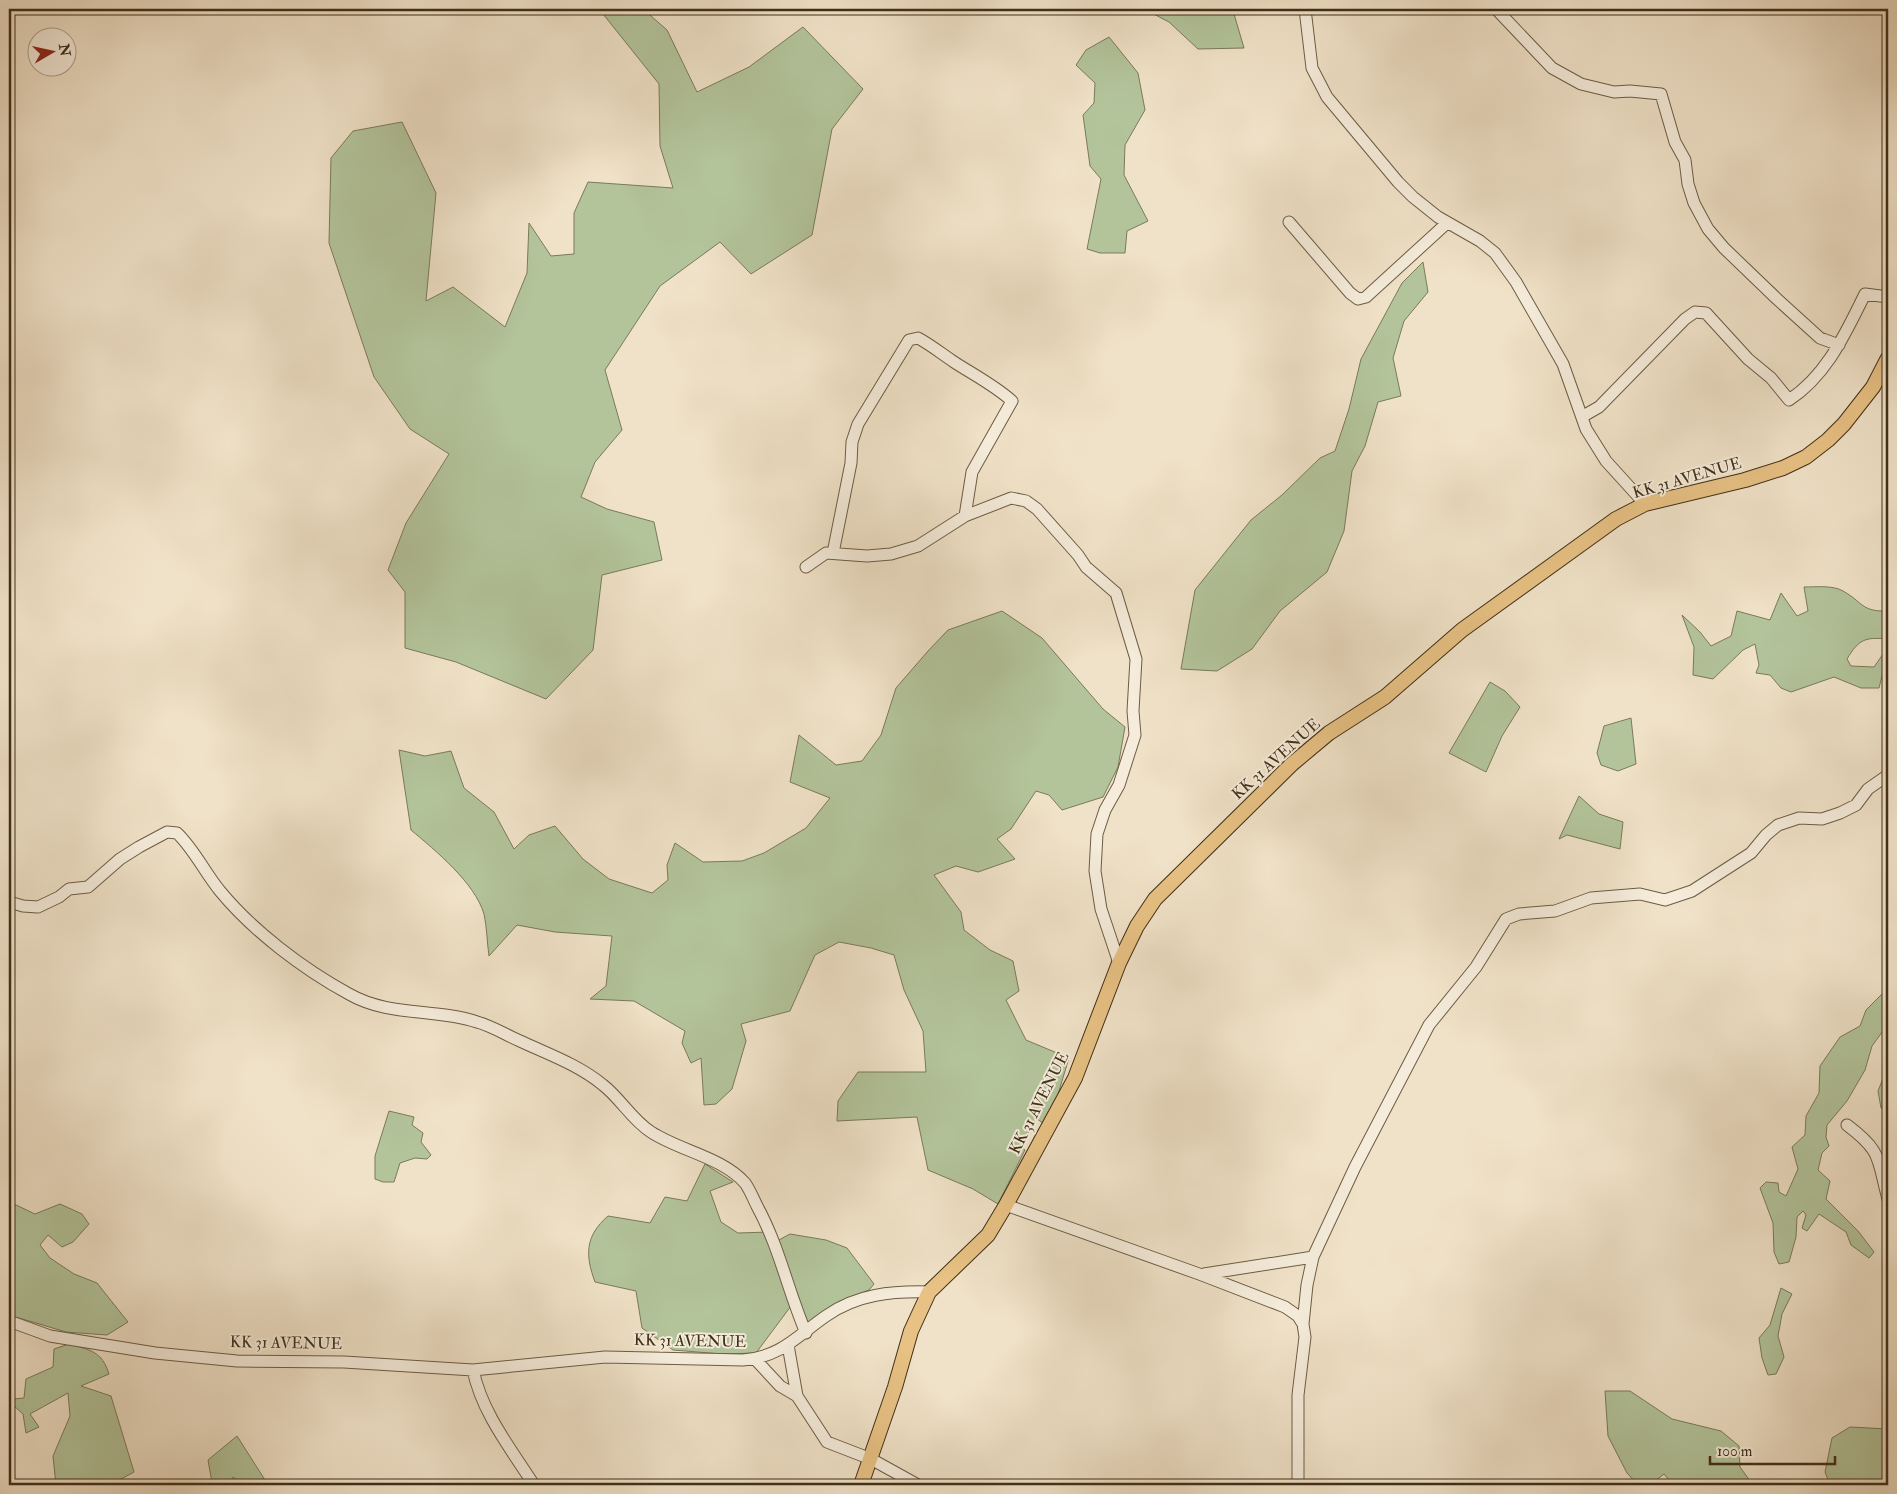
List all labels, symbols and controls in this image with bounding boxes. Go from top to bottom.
north arrow [28,28,78,78]
text: N [55,42,74,58]
street label: KK 31 AVENUE [1630,453,1744,503]
street label: KK 31 AVENUE [1228,714,1324,804]
street label: KK 31 AVENUE [1005,1048,1073,1158]
street label: KK 31 AVENUE [634,1330,746,1352]
street label: KK 31 AVENUE [230,1332,342,1354]
scale bar [1710,1434,1834,1466]
text: 100 m [1717,1442,1753,1461]

